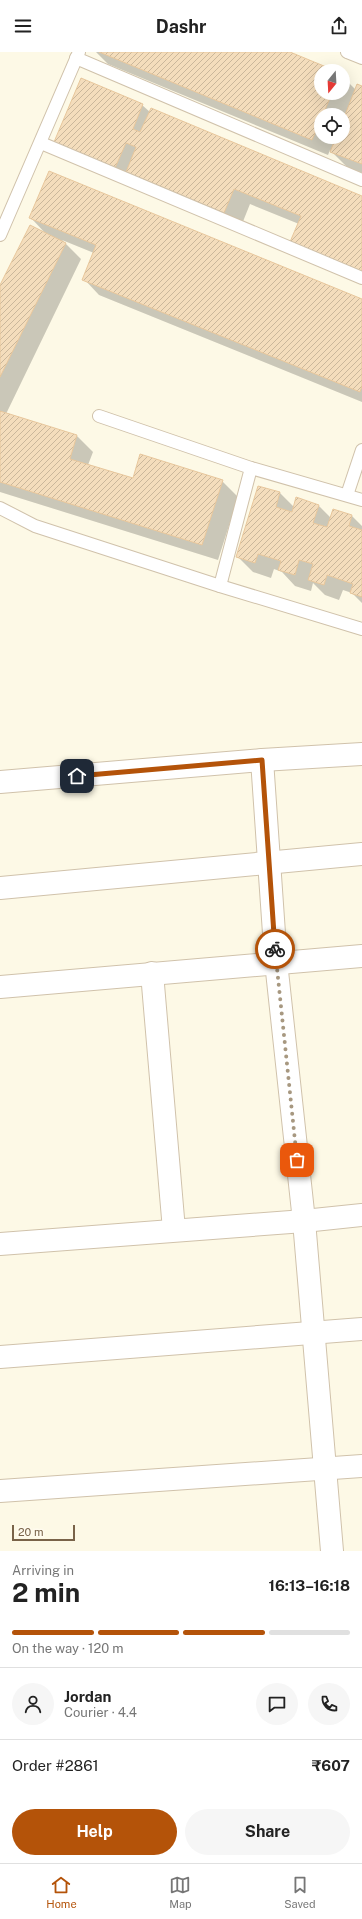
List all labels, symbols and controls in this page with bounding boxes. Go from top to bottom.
icon: menu [12,15,34,37]
icon: share [328,15,350,37]
text: Dashr [156,16,206,37]
north arrow [314,64,350,100]
map controls [314,64,350,144]
button: locate [314,108,350,144]
pin [60,759,94,793]
icon: home [66,765,88,787]
courier [255,929,295,969]
icon: bike [264,938,286,960]
pin [280,1143,314,1177]
icon: bag [286,1149,308,1171]
scale bar [12,1523,75,1542]
text: 20 m [18,1526,43,1538]
text: Arriving in [12,1563,74,1578]
text: 2 min [12,1577,80,1608]
text: 16:13–16:18 [269,1577,350,1594]
text: On the way · 120 m [12,1641,124,1656]
button: person [12,1683,54,1725]
button: chat [256,1683,298,1725]
button: phone [308,1683,350,1725]
text: Jordan [64,1688,111,1705]
text: Courier · 4.4 [64,1705,137,1720]
text: Order #2861 [12,1757,99,1774]
text: ₹607 [312,1757,350,1774]
button: Help [12,1809,177,1855]
button: Share [185,1809,350,1855]
tab: Home [46,1874,77,1910]
tab: Map [169,1874,192,1910]
tab: Saved [284,1874,316,1910]

